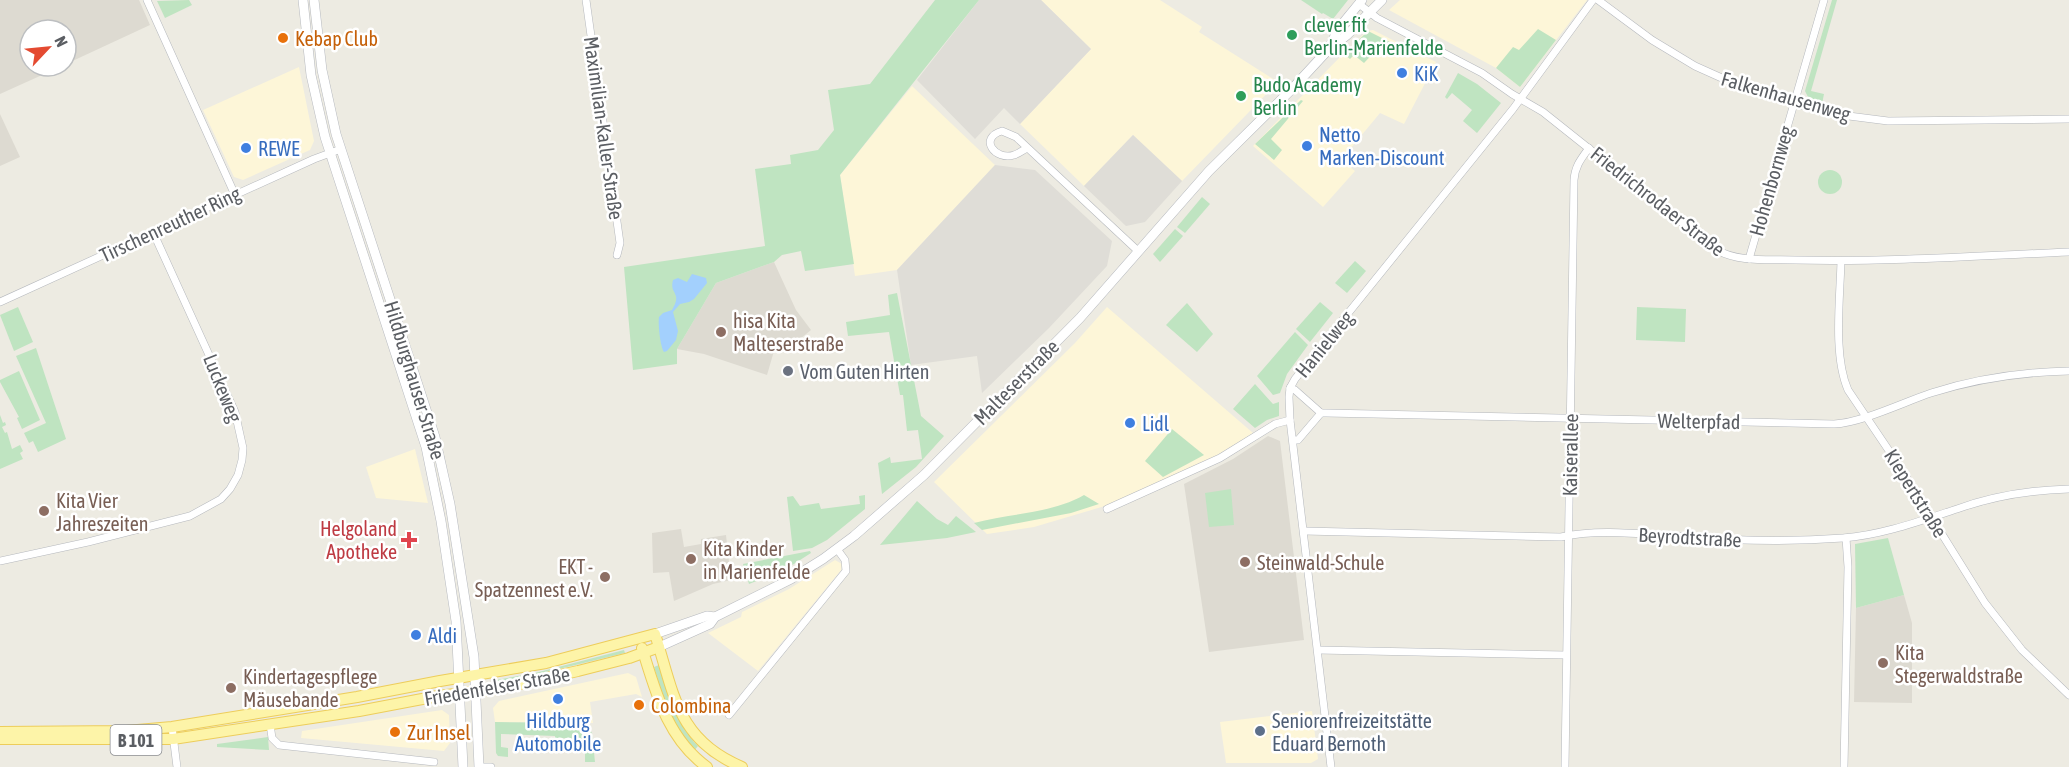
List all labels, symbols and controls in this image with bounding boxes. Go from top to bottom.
place label: clever fit Berlin-Marienfelde [1304,13,1443,59]
north arrow [18,18,78,78]
place label: Kebap Club [295,27,378,50]
marker: clever fit Berlin-Marienfelde [1285,28,1299,42]
marker: Kebap Club [276,31,290,45]
text: N [51,33,72,50]
street label: Maximilian-Kaller-Straße [580,35,628,221]
place label: KiK [1414,62,1438,85]
marker: KiK [1395,66,1409,80]
street label: Falkenhausenweg [1719,67,1854,126]
place label: Budo Academy Berlin [1253,73,1361,119]
marker: Budo Academy Berlin [1234,89,1248,103]
place label: Netto Marken-Discount [1319,123,1445,169]
street label: Hohenbornweg [1744,123,1798,239]
place label: REWE [258,137,300,160]
marker: Netto Marken-Discount [1300,139,1314,153]
marker: REWE [239,141,253,155]
street label: Friedrichrodaer Straße [1587,142,1729,260]
street label: Tirschenreuther Ring [96,181,244,267]
street label: Hildburghauser Straße [380,298,450,462]
street label: Hanielweg [1290,306,1358,382]
place label: hisa Kita Malteserstraße [733,309,844,355]
marker: hisa Kita Malteserstraße [714,325,728,339]
street label: Malteserstraße [969,335,1063,429]
street label: Luckeweg [199,351,247,426]
place label: Vom Guten Hirten [800,360,929,383]
marker: Vom Guten Hirten [781,364,795,378]
street label: Welterpfad [1658,409,1740,433]
place label: Lidl [1142,412,1170,435]
street label: Kaiserallee [1558,413,1582,497]
marker: Lidl [1123,416,1137,430]
street label: Kiepertstraße [1880,445,1952,541]
place label: Kita Vier Jahreszeiten [56,489,148,535]
marker: Kita Vier Jahreszeiten [37,504,51,518]
place label: Helgoland Apotheke [320,517,397,563]
street label: Beyrodtstraße [1638,523,1742,551]
marker: Helgoland Apotheke [402,533,416,547]
place label: Kita Kinder in Marienfelde [703,537,810,583]
place label: Steinwald-Schule [1257,551,1384,574]
marker: Kita Kinder in Marienfelde [684,552,698,566]
place label: EKT - Spatzennest e.V. [475,555,593,601]
marker: Steinwald-Schule [1238,555,1252,569]
marker: EKT - Spatzennest e.V. [598,570,612,584]
place label: Aldi [428,624,457,647]
marker: Aldi [409,628,423,642]
place label: Kita Stegerwaldstraße [1895,641,2023,687]
marker: Kita Stegerwaldstraße [1876,656,1890,670]
street label: Friedenfelser Straße [422,662,572,710]
place label: Kindertagespflege Mäusebande [243,665,377,711]
marker: Kindertagespflege Mäusebande [224,681,238,695]
marker: Hildburg Automobile [551,692,565,706]
place label: Colombina [651,694,731,717]
marker: Colombina [632,698,646,712]
place label: Hildburg Automobile [515,709,601,755]
place label: Seniorenfreizeitstätte Eduard Bernoth [1272,709,1432,755]
place label: Zur Insel [407,721,471,744]
marker: Seniorenfreizeitstätte Eduard Bernoth [1253,724,1267,738]
road number: B 101 [110,725,162,755]
marker: Zur Insel [388,725,402,739]

